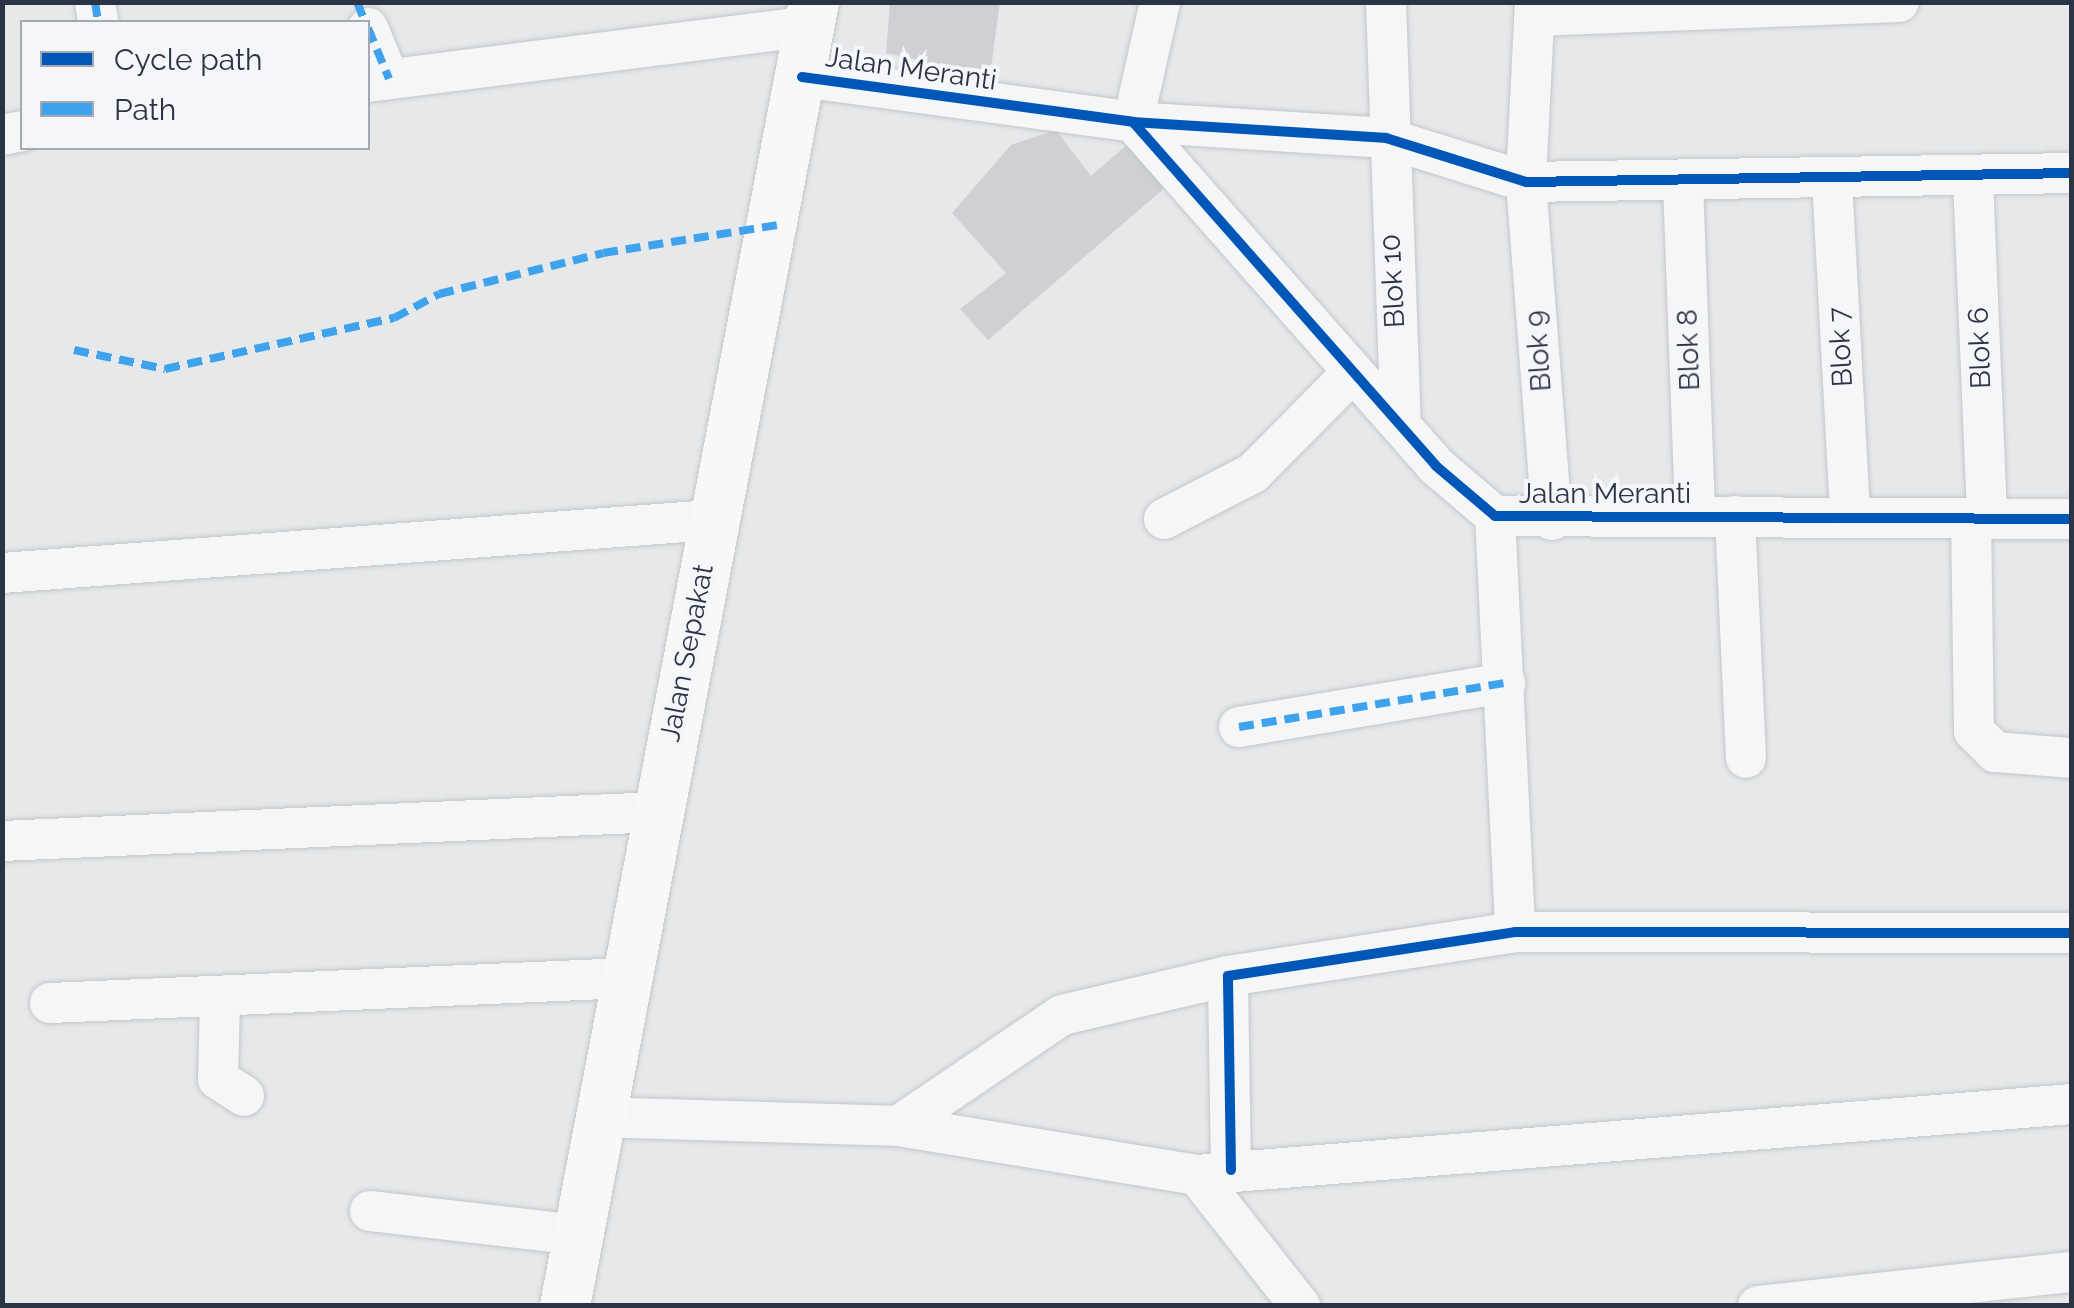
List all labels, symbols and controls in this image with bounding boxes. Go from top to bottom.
legend [20,20,370,150]
street label: Jalan Meranti [823,40,999,98]
text: Cycle path [114,42,262,77]
text: Path [114,92,176,127]
street label: Blok 10 [1374,233,1412,329]
street label: Blok 7 [1822,306,1860,388]
street label: Blok 6 [1962,307,1998,389]
street label: Blok 9 [1519,309,1559,393]
street label: Blok 8 [1671,309,1707,391]
street label: Jalan Meranti [1519,477,1691,511]
street label: Jalan Sepakat [653,561,721,745]

